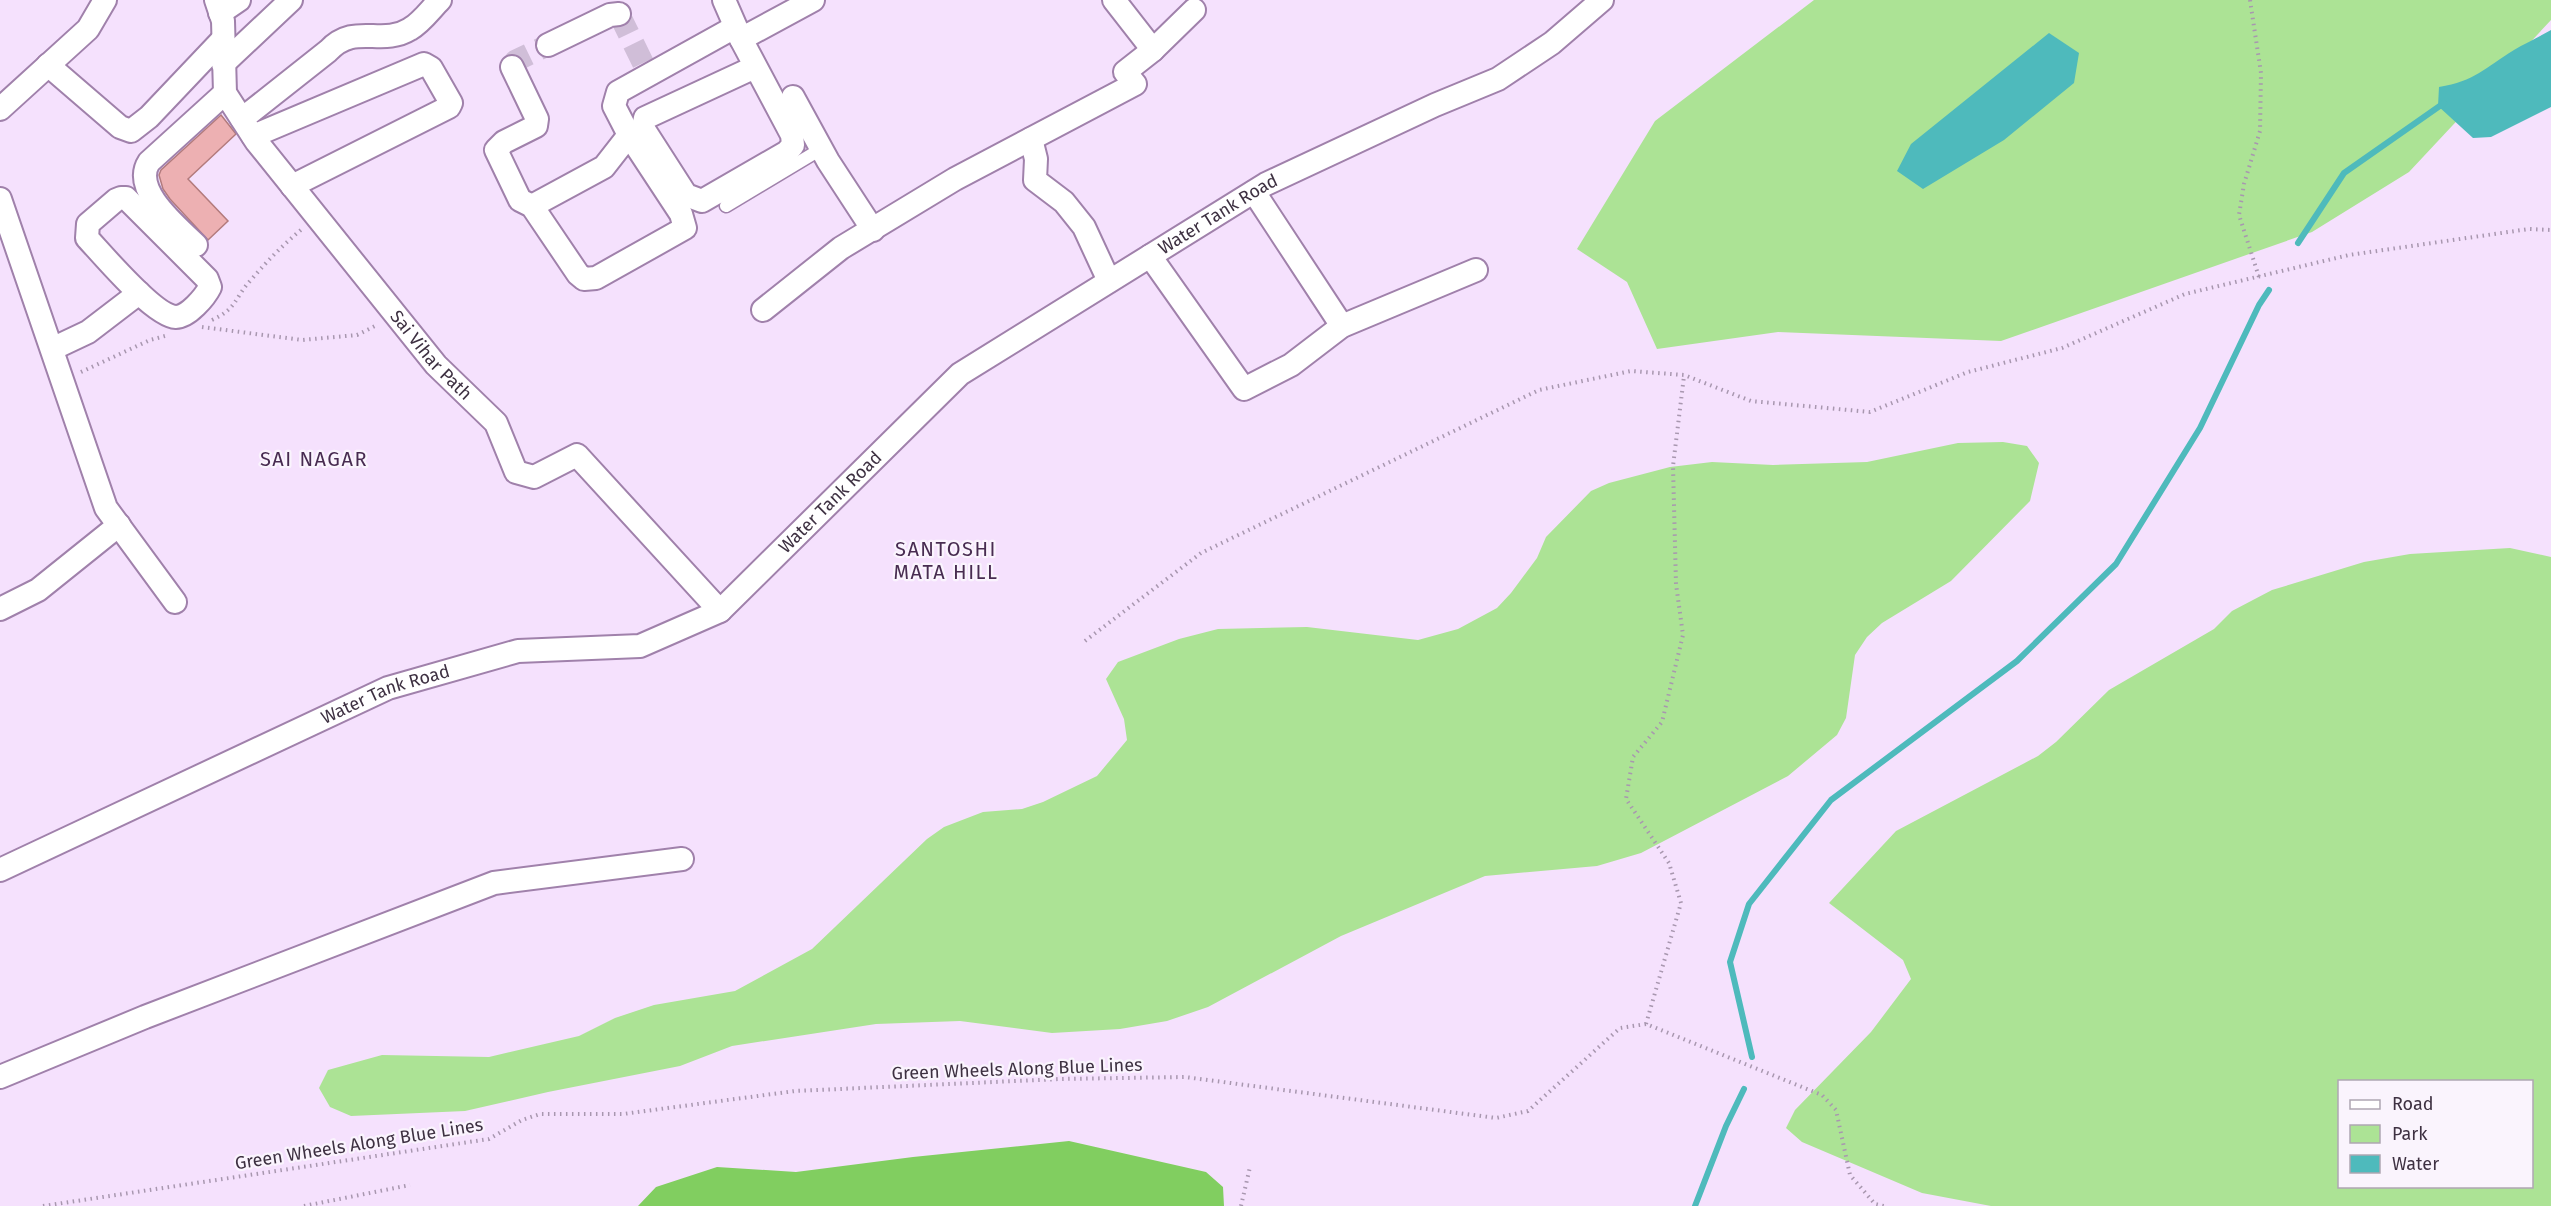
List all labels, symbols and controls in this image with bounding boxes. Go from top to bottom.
street label: Water Tank Road [1154,169,1281,259]
street label: Sai Vihar Path [385,306,477,405]
district label: SAI NAGAR [260,447,368,471]
street label: Water Tank Road [774,447,886,558]
district label: SANTOSHI MATA HILL [893,537,999,584]
street label: Water Tank Road [318,660,452,729]
street label: Green Wheels Along Blue Lines [891,1054,1143,1084]
legend [2338,1080,2533,1188]
text: Road [2392,1093,2434,1115]
street label: Green Wheels Along Blue Lines [233,1114,485,1174]
text: Park [2392,1123,2428,1145]
text: Water [2392,1153,2439,1175]

